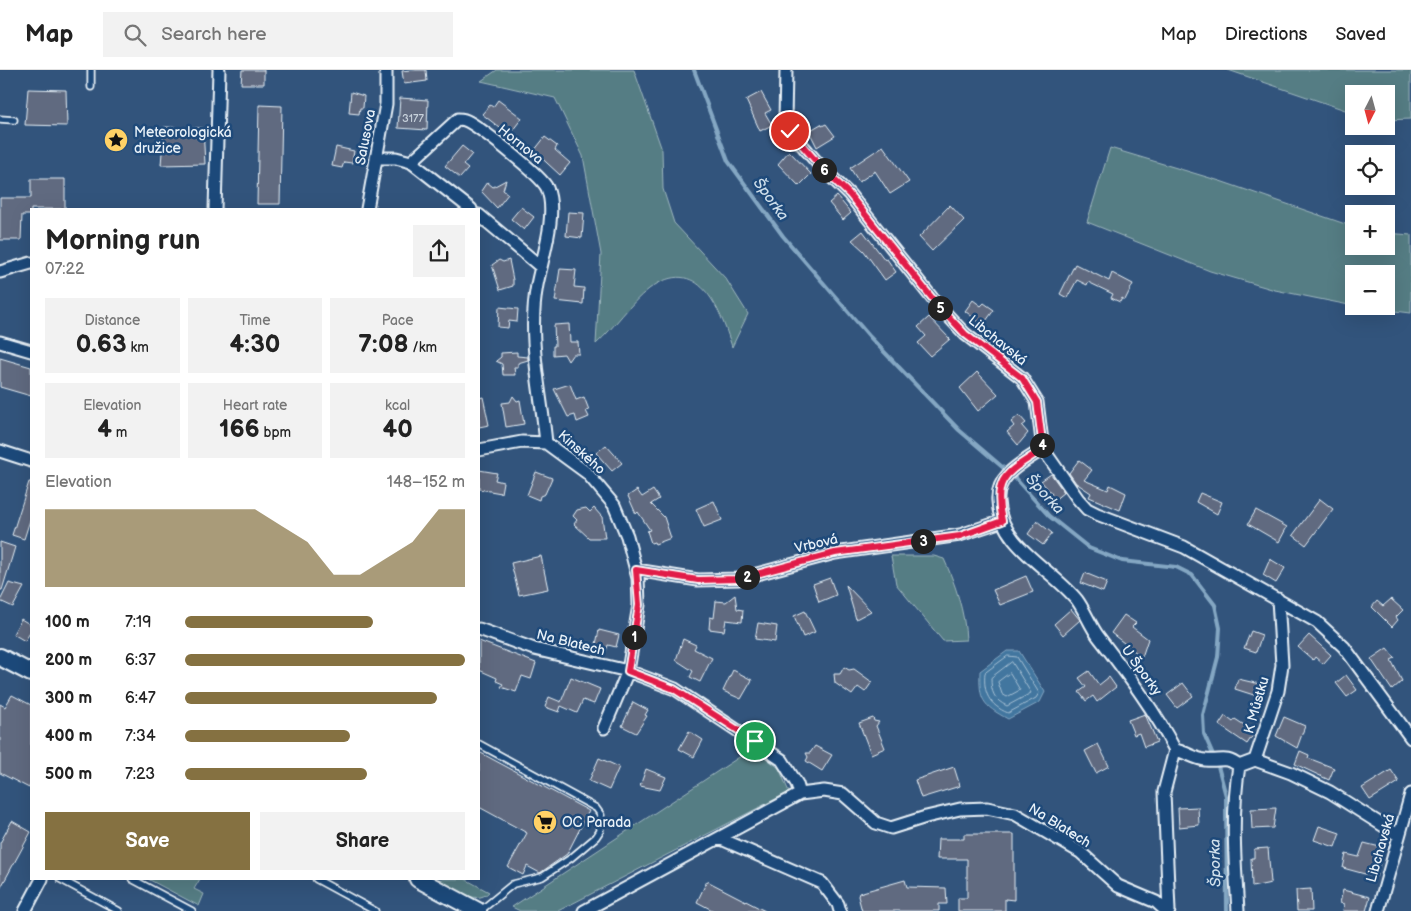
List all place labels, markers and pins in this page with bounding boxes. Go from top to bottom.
pin [769,110,811,152]
place label: Meteorologická družice [134,124,232,157]
place icon: Meteorologická družice [103,127,129,153]
pin: 6 [812,158,836,182]
pin: 5 [928,296,952,320]
pin: 4 [1030,432,1054,458]
pin: 3 [910,528,936,554]
pin: 2 [734,564,760,590]
pin: 1 [622,624,646,650]
pin [734,720,776,762]
supermarket icon: OC Parada [532,809,558,835]
place label: OC Parada [562,814,631,831]

